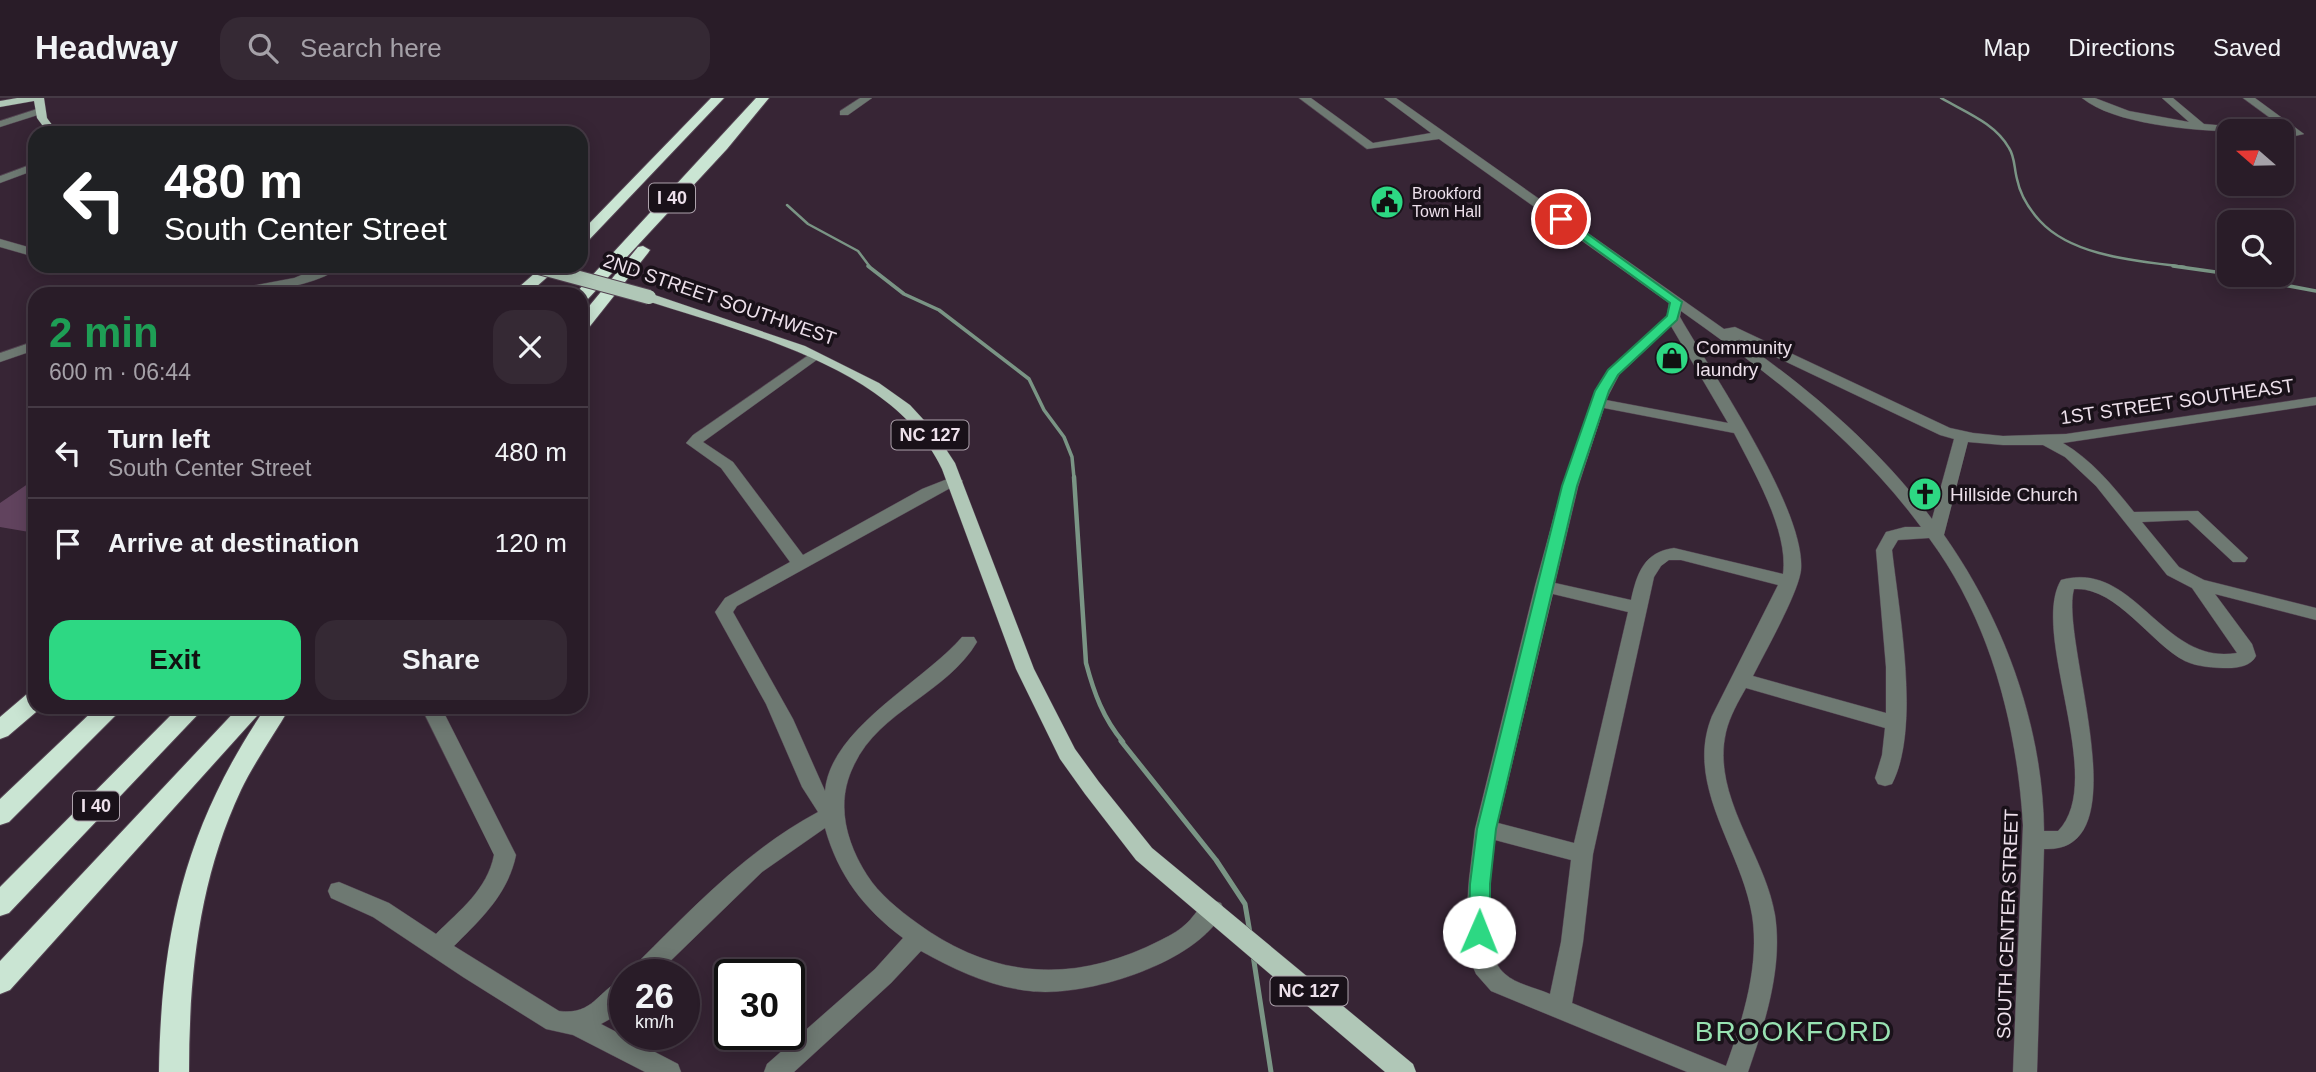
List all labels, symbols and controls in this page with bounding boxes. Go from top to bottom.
search box [220,17,710,80]
text: Headway [35,29,178,66]
icon: search [244,29,282,67]
text: Search here [300,33,442,63]
text: Map [1984,34,2030,61]
text: Directions [2068,34,2175,61]
text: Saved [2213,34,2281,61]
north arrow [2217,119,2294,196]
map controls [2217,119,2294,287]
icon: left [49,154,140,245]
text: 480 m [164,154,303,208]
public building icon: Brookford Town Hall [1368,183,1406,221]
road number: I 40 [649,184,695,212]
place label: Brookford Town Hall [1412,185,1481,220]
pin [1531,189,1591,249]
icon: arrive [1542,200,1580,238]
button: search [2217,210,2294,287]
text: South Center Street [164,211,447,247]
street label: 2ND STREET SOUTHWEST [601,250,839,349]
text: 2 min [49,309,159,356]
button: close [493,310,567,384]
place label: Community laundry [1696,337,1793,380]
shop icon: Community laundry [1653,339,1691,377]
text: 600 m · 06:44 [49,359,191,385]
street label: 1ST STREET SOUTHEAST [2059,375,2296,428]
road number: NC 127 [892,421,968,450]
text: Turn left [108,424,210,454]
icon: left [49,434,87,472]
text: 480 m [495,437,567,467]
text: South Center Street [108,455,311,481]
church icon: Hillside Church [1906,475,1944,513]
place label: Hillside Church [1950,484,2078,505]
icon: arrive [49,525,87,563]
text: Arrive at destination [108,528,359,558]
text: 120 m [495,528,567,558]
button: Exit [49,620,301,700]
button: Share [315,620,567,700]
road number: I 40 [73,792,119,820]
street label: SOUTH CENTER STREET [1993,808,2022,1039]
position arrow [1442,895,1516,969]
speed limit sign: 30 [714,959,805,1050]
text: 26 [635,976,674,1015]
road number: NC 127 [1270,976,1348,1006]
text: km/h [635,1012,674,1032]
district label: BROOKFORD [1695,1016,1893,1047]

